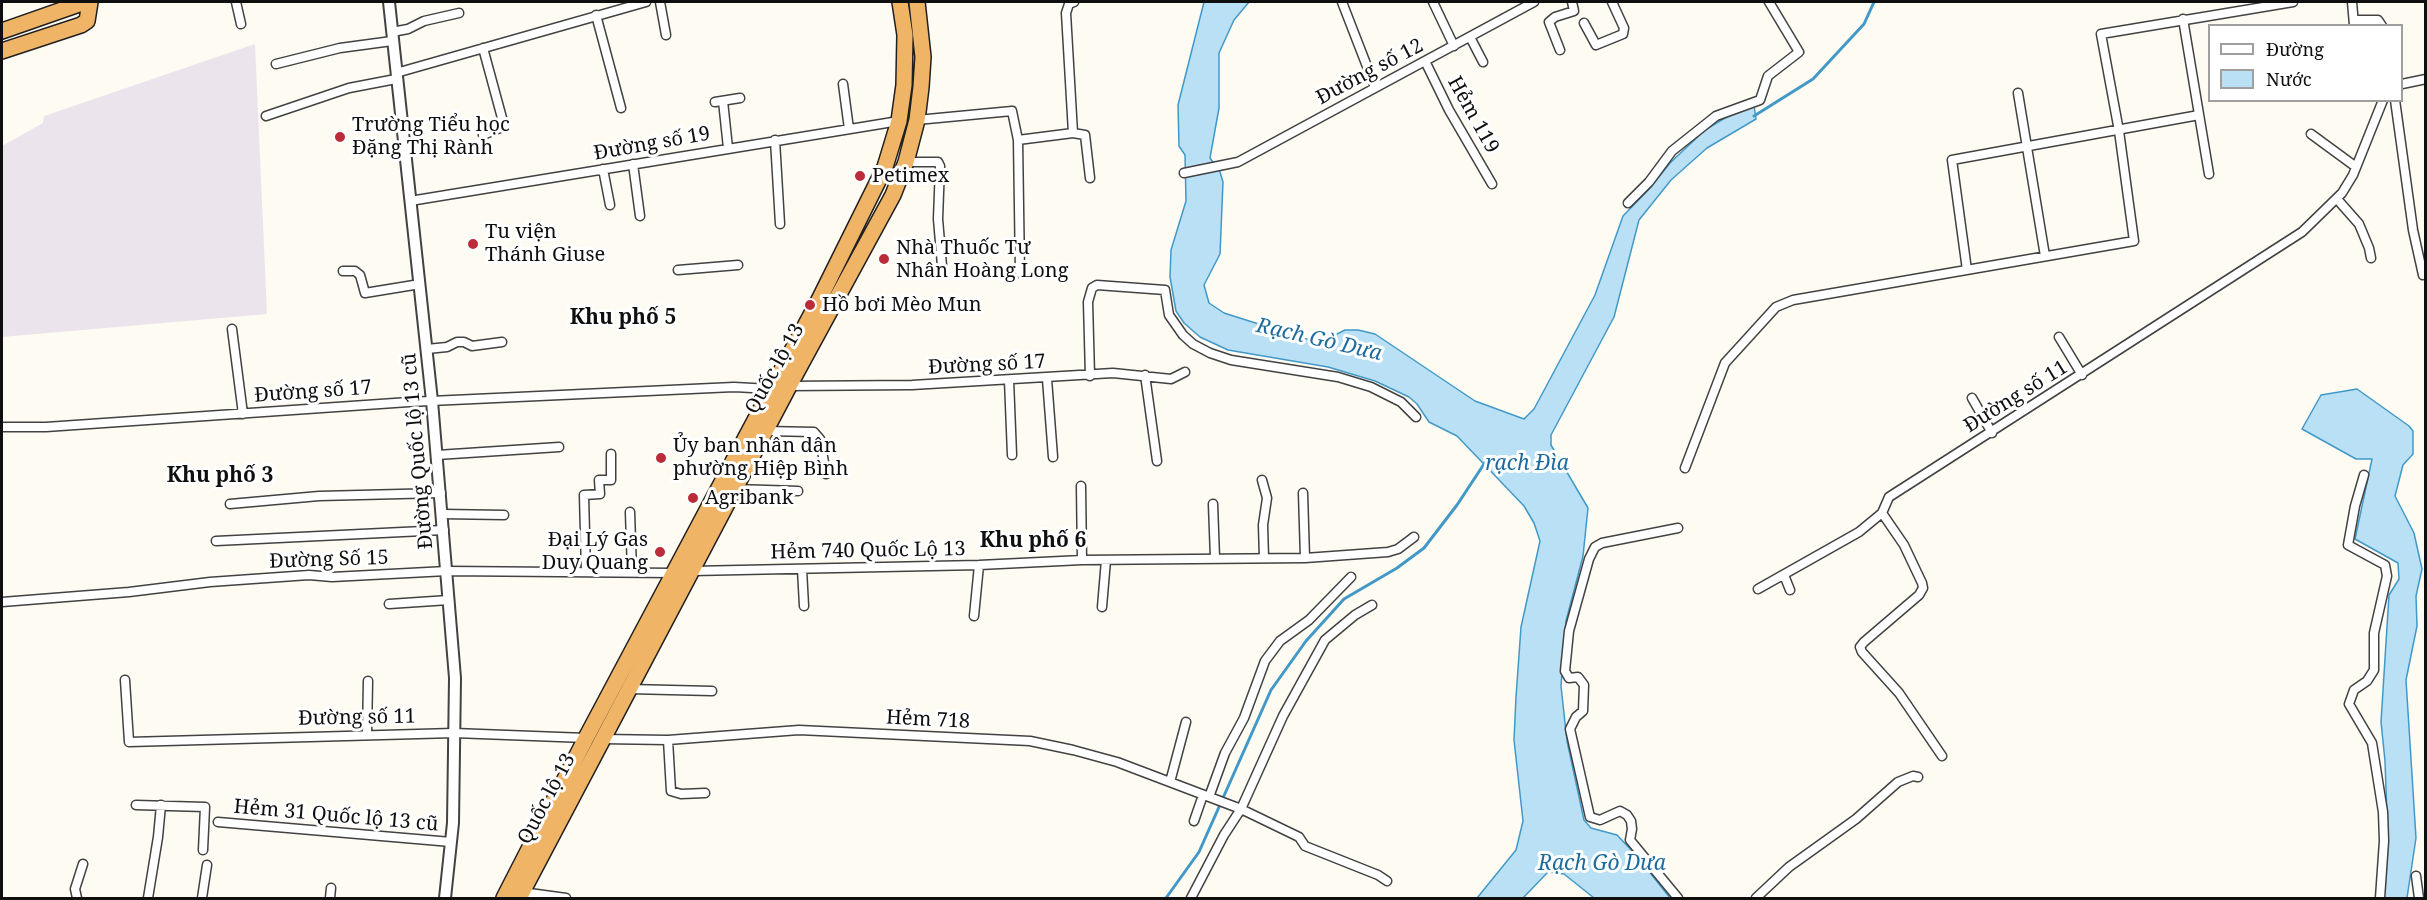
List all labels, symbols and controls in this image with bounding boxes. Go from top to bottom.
legend [2208,24,2403,102]
street label: Đường số 12 [1312,34,1428,110]
text: Đường [2266,37,2324,61]
text: Nước [2266,67,2312,91]
street label: Hẻm 119 [1442,72,1504,158]
place label: Trường Tiểu học Đặng Thị Rành [352,113,510,160]
street label: Đường số 19 [592,122,712,166]
marker: Trường Tiểu học Đặng Thị Rành [333,130,347,144]
place label: Petimex [872,164,949,188]
marker: Petimex [853,169,867,183]
place label: Tu viện Thánh Giuse [485,220,605,267]
place label: Nhà Thuốc Tư Nhân Hoàng Long [896,236,1068,283]
marker: Tu viện Thánh Giuse [466,237,480,251]
marker: Nhà Thuốc Tư Nhân Hoàng Long [877,252,891,266]
place label: Hồ bơi Mèo Mun [822,293,982,317]
marker: Hồ bơi Mèo Mun [803,298,817,312]
district label: Khu phố 5 [570,305,676,331]
water label: Rạch Gò Dưa [1254,313,1384,367]
street label: Quốc lộ 13 [740,320,810,418]
street label: Đường số 17 [928,350,1046,380]
street label: Đường Quốc lộ 13 cũ [397,352,439,550]
street label: Đường số 11 [1960,356,2072,438]
street label: Đường số 17 [254,376,372,408]
place label: Ủy ban nhân dân phường Hiệp Bình [673,434,848,481]
marker: Ủy ban nhân dân phường Hiệp Bình [654,451,668,465]
water label: rạch Đìa [1485,451,1569,477]
district label: Khu phố 3 [167,463,273,489]
place label: Agribank [705,486,793,510]
marker: Agribank [686,491,700,505]
place label: Đại Lý Gas Duy Quang [542,528,648,575]
district label: Khu phố 6 [980,528,1086,554]
street label: Hẻm 740 Quốc Lộ 13 [770,537,966,565]
marker: Đại Lý Gas Duy Quang [653,545,667,559]
street label: Đường Số 15 [269,546,389,574]
street label: Đường số 11 [298,705,416,731]
street label: Hẻm 718 [885,706,971,734]
street label: Quốc lộ 13 [513,749,581,849]
street label: Hẻm 31 Quốc lộ 13 cũ [233,795,439,837]
water label: Rạch Gò Dưa [1538,851,1666,877]

